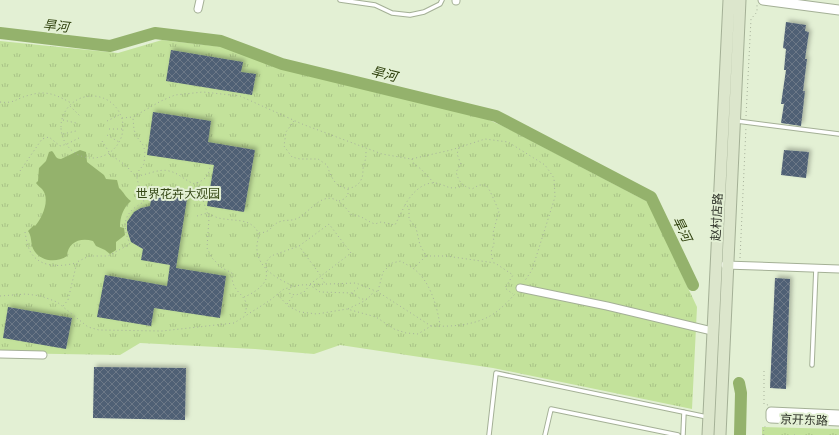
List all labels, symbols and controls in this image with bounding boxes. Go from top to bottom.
water label: 旱河 [42,17,73,35]
water label: 旱河 [370,64,401,85]
park label: 世界花卉大观园 [136,187,220,201]
street label: 赵村店路 [709,193,725,241]
water label: 旱河 [670,214,696,247]
street label: 京开东路 [780,412,828,428]

